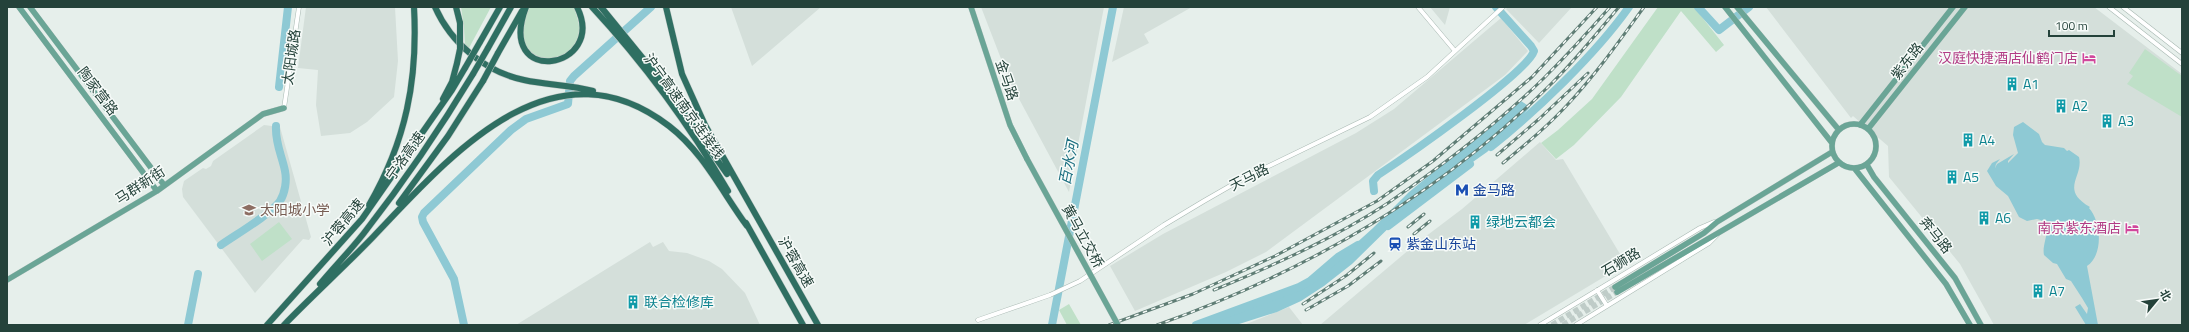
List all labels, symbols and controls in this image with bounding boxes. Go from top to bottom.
scale bar [2049,12,2114,38]
text: 100 m [2055,16,2088,35]
street label: 太阳城路 [276,28,305,86]
street label: 紫东路 [1885,38,1928,84]
place label: 汉庭快捷酒店仙鹤门店 [1938,47,2078,68]
street label: 沪宁高速南京连接线 [639,49,730,163]
hotel icon: 汉庭快捷酒店仙鹤门店 [2081,50,2097,66]
street label: 金马路 [991,57,1024,103]
street label: 陶家营路 [73,62,124,119]
place label: A1 [2023,73,2039,94]
building icon: A1 [2004,76,2020,92]
place label: A2 [2072,95,2088,116]
building icon: A2 [2053,98,2069,114]
place label: A3 [2118,110,2134,131]
building icon: A3 [2099,113,2115,129]
street label: 宁洛高速 [380,127,429,185]
place label: A4 [1979,129,1995,150]
building icon: A4 [1960,132,1976,148]
water label: 百水河 [1053,136,1085,187]
street label: 天马路 [1225,158,1272,195]
street label: 马群新街 [111,161,169,209]
place label: A5 [1963,166,1979,187]
building icon: A5 [1944,169,1960,185]
place label: 金马路 [1473,179,1515,200]
metro station icon: 金马路 [1454,182,1470,198]
street label: 沪蓉高速 [317,193,369,250]
place label: 太阳城小学 [260,199,330,220]
street label: 黄马立交桥 [1057,200,1110,271]
school or university icon: 太阳城小学 [241,202,257,218]
place label: A6 [1995,207,2011,228]
building icon: A6 [1976,210,1992,226]
place label: 绿地云都会 [1486,211,1556,232]
street label: 奔马路 [1915,212,1958,258]
building icon: 绿地云都会 [1467,214,1483,230]
place label: 南京紫东酒店 [2037,217,2121,238]
hotel icon: 南京紫东酒店 [2124,220,2140,236]
street label: 沪蓉高速 [773,232,820,291]
place label: 紫金山东站 [1406,233,1476,254]
station icon: 紫金山东站 [1387,236,1403,252]
street label: 石狮路 [1597,242,1644,281]
place label: A7 [2049,280,2065,301]
north arrow [2137,280,2177,320]
building icon: A7 [2030,283,2046,299]
text: 北 [2156,286,2175,304]
place label: 联合检修库 [644,291,714,312]
building icon: 联合检修库 [625,294,641,310]

